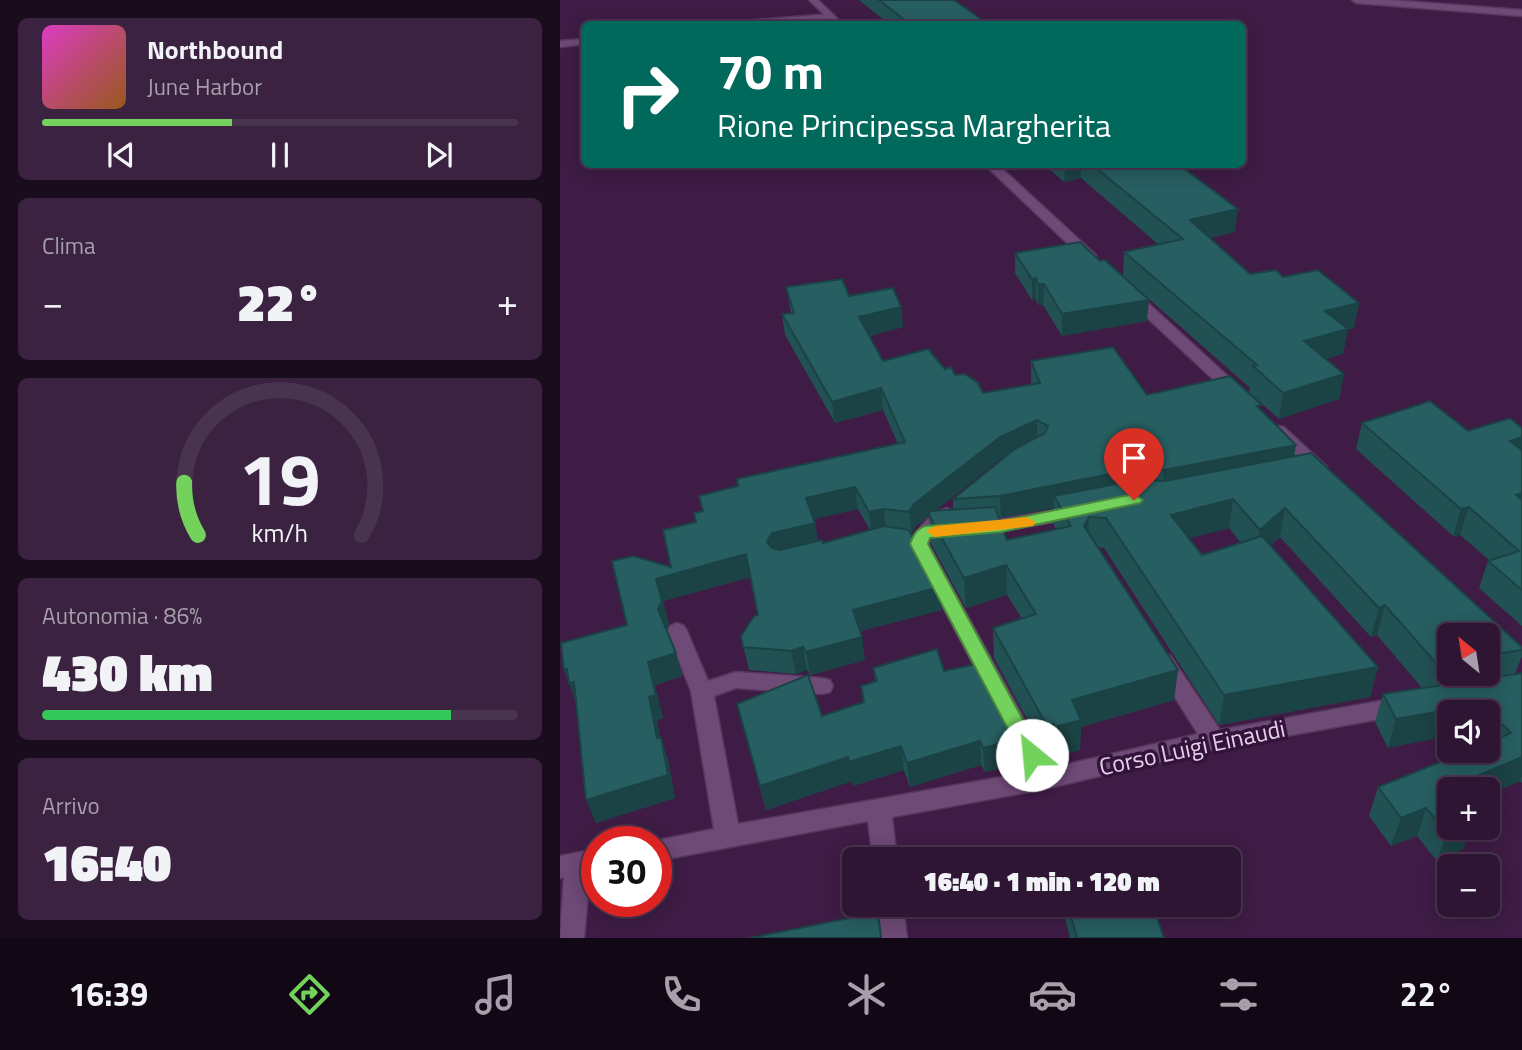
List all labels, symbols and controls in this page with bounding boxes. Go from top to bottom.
text: Northbound [147,30,283,69]
text: 70 m [717,33,824,108]
icon: right [602,49,693,140]
text: June Harbor [147,69,262,104]
text: Rione Principessa Margherita [717,101,1111,149]
icon: previous [102,136,140,174]
icon: pause [261,136,299,174]
icon: next [420,136,458,174]
text: Clima [42,228,96,263]
text: 22° [237,262,323,341]
text: − [42,273,63,331]
text: + [497,273,518,331]
text: 19 [239,423,321,533]
pin [1104,428,1164,500]
icon: arrive [1115,439,1153,477]
text: km/h [252,514,308,552]
text: Autonomia · 86% [42,598,202,633]
north arrow [1437,623,1500,686]
map controls [1437,623,1500,917]
text: 430 km [42,632,213,711]
button: sound [1437,700,1500,763]
street label: Corso Luigi Einaudi [1096,710,1288,784]
position arrow [995,718,1069,792]
button: + [1437,777,1500,840]
text: Arrivo [42,788,100,823]
text: 16:40 [42,822,171,901]
speed limit sign: 30 [581,826,672,917]
button: − [1437,854,1500,917]
text: 16:40 · 1 min · 120 m [923,862,1160,901]
text: 16:39 [68,970,148,1018]
icon: directions [285,970,334,1019]
icon: music [471,970,520,1019]
icon: phone [657,970,706,1019]
icon: climate [842,970,891,1019]
icon: car [1028,970,1077,1019]
icon: filters [1214,970,1263,1019]
text: 22° [1400,970,1454,1018]

